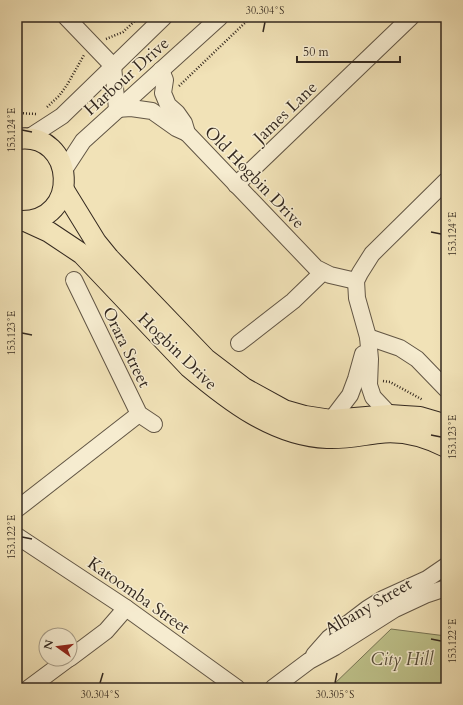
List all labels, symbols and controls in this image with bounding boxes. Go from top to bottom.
text: 30.304°S [246,4,284,18]
street label: Harbour Drive [79,32,174,121]
scale bar [297,38,400,64]
text: 50 m [303,44,330,60]
street label: James Lane [246,76,322,151]
text: 153.124°E [5,108,19,152]
street label: Old Hogbin Drive [200,121,310,234]
text: 153.124°E [446,212,460,256]
street label: Orara Street [97,303,156,392]
street label: Hogbin Drive [133,308,222,395]
text: 153.123°E [5,311,19,355]
text: 153.123°E [446,415,460,459]
text: 153.122°E [5,515,19,559]
street label: Katoomba Street [83,552,195,640]
street label: Albany Street [320,572,417,641]
text: 153.122°E [446,619,460,663]
north arrow [38,627,78,667]
text: N [40,638,57,651]
park label: City Hill [371,648,434,671]
text: 30.304°S [81,688,119,702]
text: 30.305°S [316,688,354,702]

